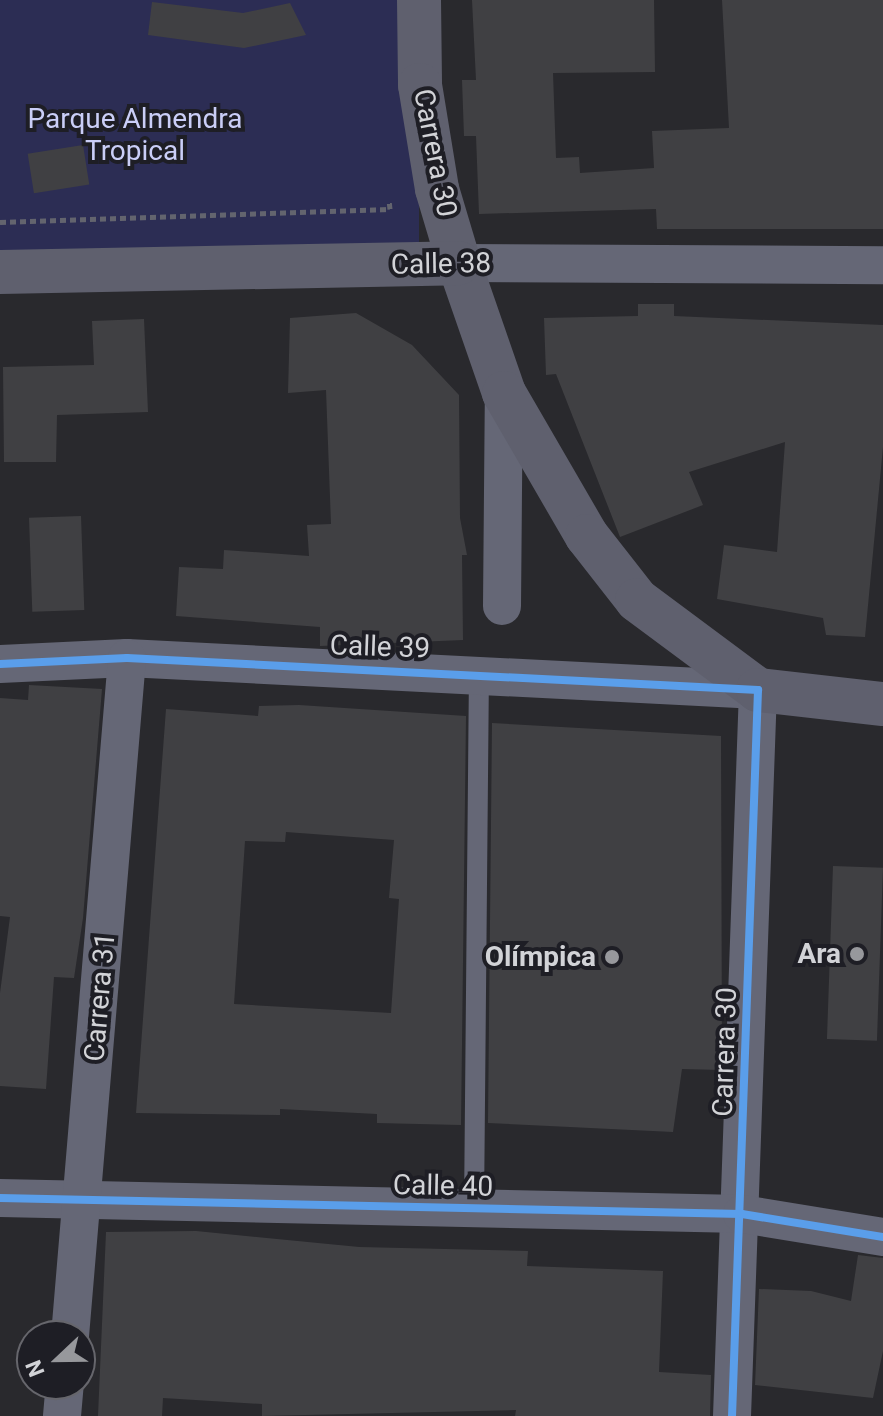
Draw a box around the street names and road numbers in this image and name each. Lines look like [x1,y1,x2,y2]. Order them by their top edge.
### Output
street label: Carrera 30 [406,86,464,220]
street label: Calle 38 [391,246,491,282]
street label: Calle 39 [329,628,431,666]
street label: Carrera 31 [78,931,122,1063]
street label: Carrera 30 [706,987,744,1117]
street label: Calle 40 [393,1168,493,1204]

